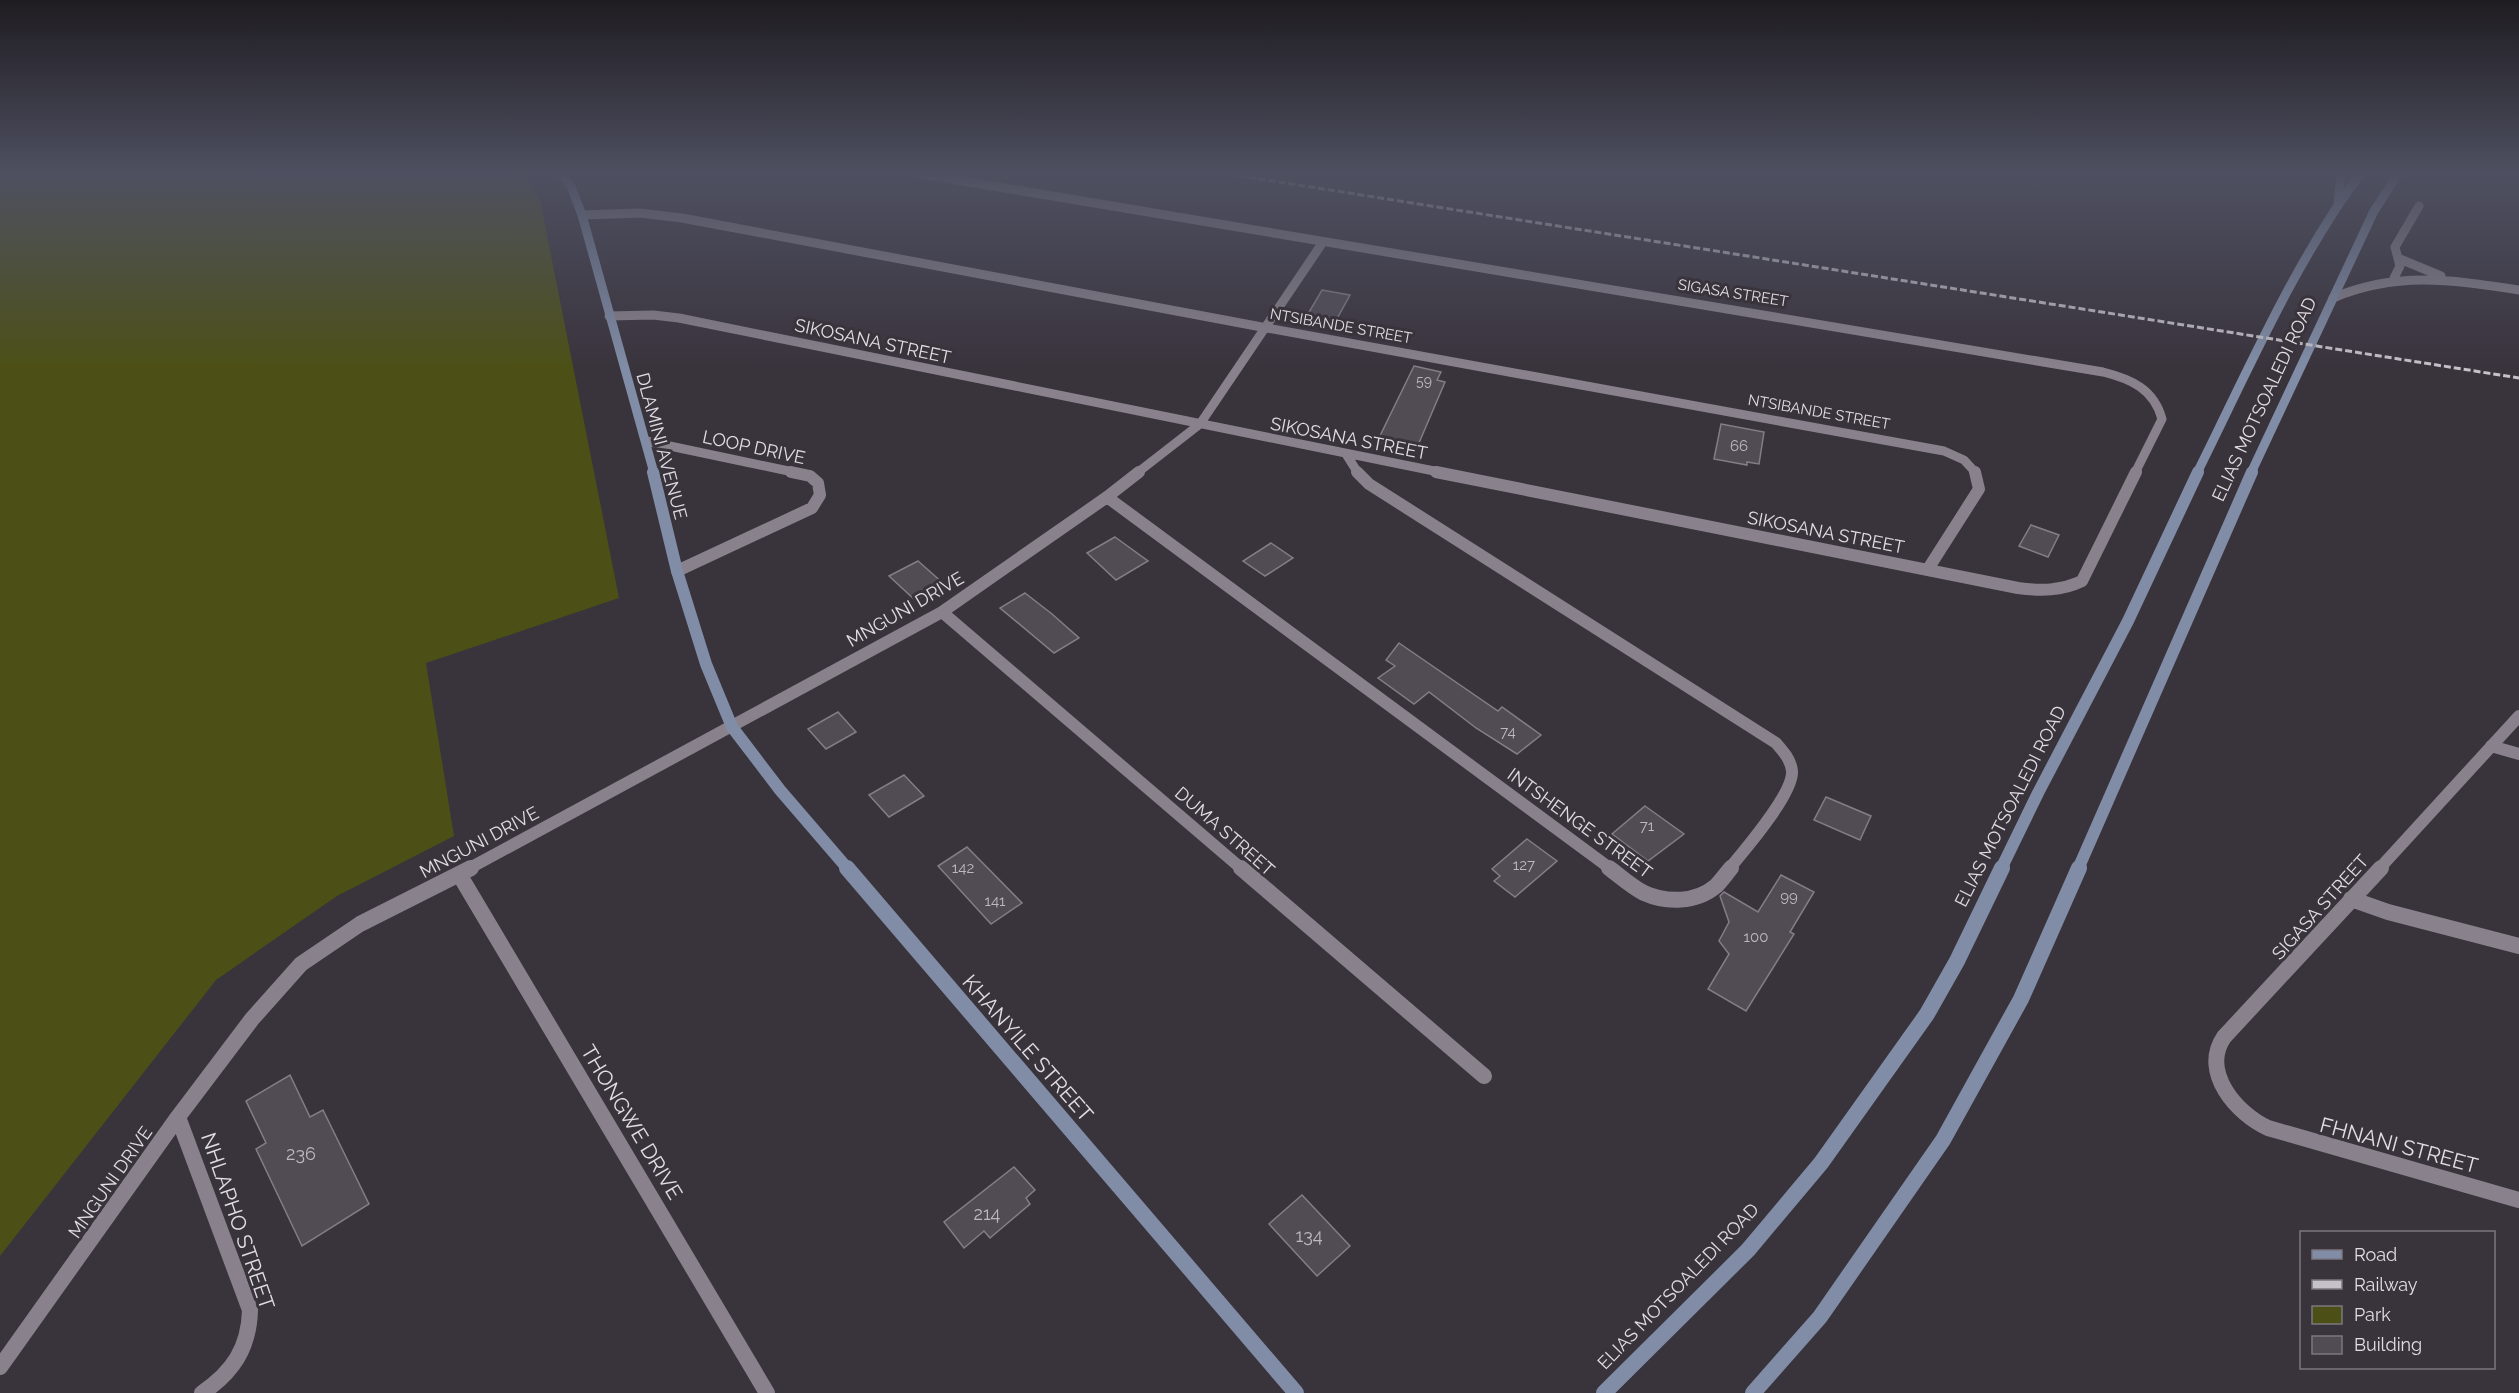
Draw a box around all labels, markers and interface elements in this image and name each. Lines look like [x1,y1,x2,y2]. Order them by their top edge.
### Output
street label: SIGASA STREET [1677,275,1789,311]
street label: ELIAS MOTSOALEDI ROAD [2207,294,2321,504]
street label: NTSIBANDE STREET [1268,305,1414,347]
street label: SIKOSANA STREET [793,314,953,368]
street label: DLAMINI AVENUE [632,370,692,522]
house number: 59 [1416,373,1432,389]
street label: NTSIBANDE STREET [1746,391,1892,433]
street label: SIKOSANA STREET [1269,412,1429,464]
street label: LOOP DRIVE [701,426,807,468]
house number: 66 [1730,437,1748,455]
street label: SIKOSANA STREET [1746,506,1906,558]
street label: MNGUNI DRIVE [843,567,967,651]
street label: ELIAS MOTSOALEDI ROAD [1950,702,2070,910]
house number: 74 [1500,723,1516,741]
street label: INTSHENGE STREET [1504,764,1656,882]
street label: DUMA STREET [1171,782,1279,880]
street label: MNGUNI DRIVE [416,802,542,882]
house number: 71 [1640,817,1655,835]
street label: SIGASA STREET [2267,850,2373,964]
house number: 127 [1513,856,1535,874]
house number: 142 [952,859,974,877]
house number: 99 [1780,888,1798,906]
house number: 141 [984,892,1006,910]
house number: 100 [1744,928,1768,946]
street label: KHANYILE STREET [957,969,1099,1127]
street label: THONGWE DRIVE [576,1040,688,1204]
street label: FHNANI STREET [2317,1112,2481,1178]
street label: MNGUNI DRIVE [64,1122,156,1242]
street label: NHLAPHO STREET [196,1129,280,1313]
house number: 236 [286,1143,316,1164]
street label: ELIAS MOTSOALEDI ROAD [1593,1199,1763,1373]
house number: 214 [974,1203,1001,1224]
house number: 134 [1295,1225,1323,1246]
legend [2300,1231,2495,1369]
text: Road [2354,1244,2397,1265]
text: Railway [2354,1274,2418,1295]
text: Park [2354,1304,2391,1325]
text: Building [2354,1334,2422,1355]

